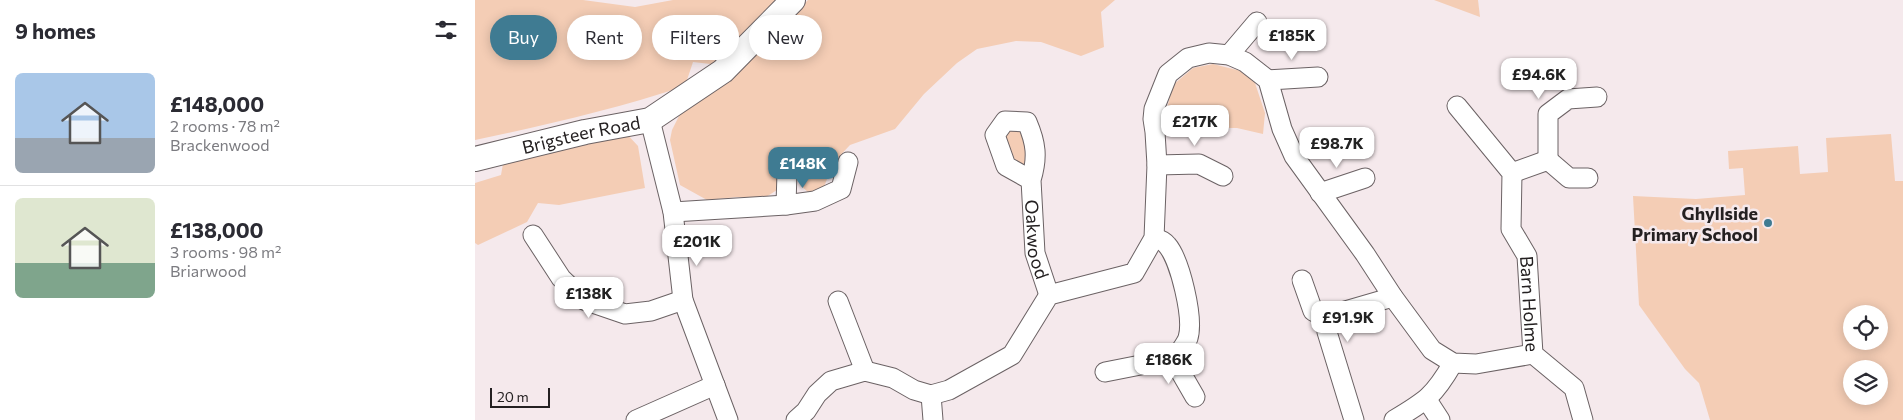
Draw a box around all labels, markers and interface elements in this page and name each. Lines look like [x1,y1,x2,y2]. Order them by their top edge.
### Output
chip: Buy [490,15,557,60]
chip: Rent [567,15,642,60]
chip: Filters [652,15,739,60]
chip: New [749,15,822,60]
icon: filters [432,16,460,44]
text: 9 homes [15,18,96,43]
pin: £185K [1257,18,1327,61]
text: £185K [1268,25,1316,44]
pin: £94.6K [1498,58,1580,100]
text: £94.6K [1512,64,1566,83]
text: £148,000 [170,91,264,116]
icon: home [55,93,115,153]
pin: £217K [1160,104,1230,147]
street label: Brigsteer Road [520,111,642,158]
text: £217K [1172,111,1218,130]
text: 2 rooms · 78 m² [170,116,280,135]
pin: £98.7K [1296,126,1378,169]
text: £98.7K [1310,133,1364,152]
text: Brackenwood [170,135,269,154]
pin: £148K [768,146,838,189]
text: £148K [779,153,827,172]
street label: Oakwood [1021,199,1054,282]
place label: Ghyllside Primary School [1632,202,1758,245]
text: £138,000 [170,217,264,242]
marker: Ghyllside Primary School [1762,217,1774,229]
icon: home [55,218,115,278]
pin: £201K [662,224,732,267]
text: £201K [673,231,721,250]
text: 3 rooms · 98 m² [170,242,281,261]
street label: Barn Holme [1516,255,1544,352]
text: Briarwood [170,261,246,280]
pin: £138K [554,276,624,319]
text: £138K [565,283,613,302]
pin: £91.9K [1307,300,1389,343]
map controls [1843,305,1888,405]
button: locate [1843,305,1888,350]
text: £91.9K [1322,307,1374,326]
pin: £186K [1134,342,1204,385]
text: £186K [1145,349,1193,368]
button: layers [1843,360,1888,405]
scale bar [490,385,550,408]
text: 20 m [497,388,529,405]

